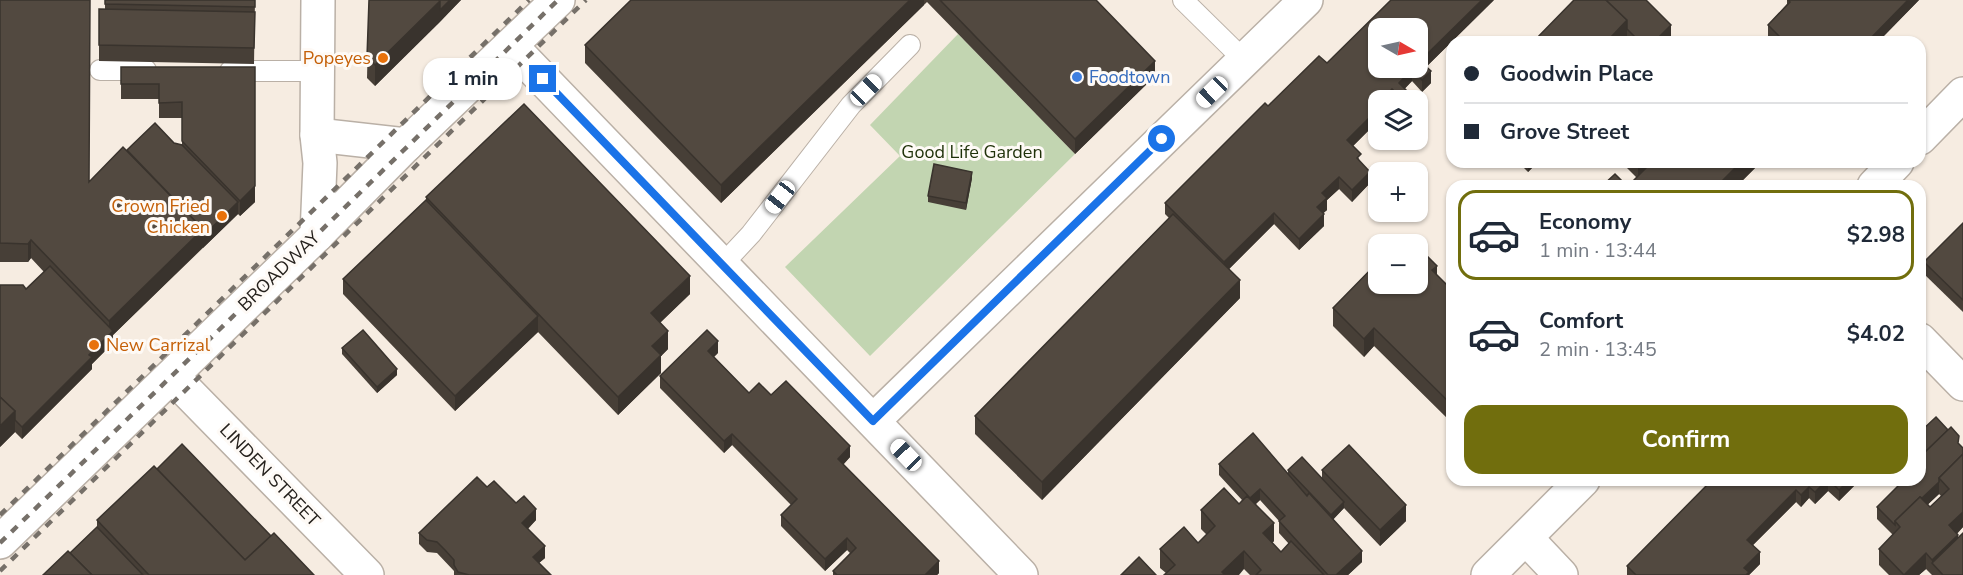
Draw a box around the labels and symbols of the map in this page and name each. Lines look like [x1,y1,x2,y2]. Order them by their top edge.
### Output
north arrow [1368,18,1428,78]
place label: Popeyes [303,46,371,70]
marker: Popeyes [376,51,390,65]
callout: 1 min [423,58,522,100]
route end [529,65,556,92]
place label: Foodtown [1089,65,1170,89]
marker: Foodtown [1070,70,1084,84]
car [847,71,885,109]
car [1193,73,1231,111]
route start [1148,125,1175,152]
park label: Good Life Garden [901,140,1043,164]
car [762,177,798,217]
place label: Crown Fried Chicken [111,194,210,239]
marker: Crown Fried Chicken [215,209,229,223]
street label: BROADWAY [233,226,325,316]
place label: New Carrizal [106,333,211,357]
marker: New Carrizal [87,338,101,352]
street label: LINDEN STREET [215,418,326,532]
car [887,436,925,474]

